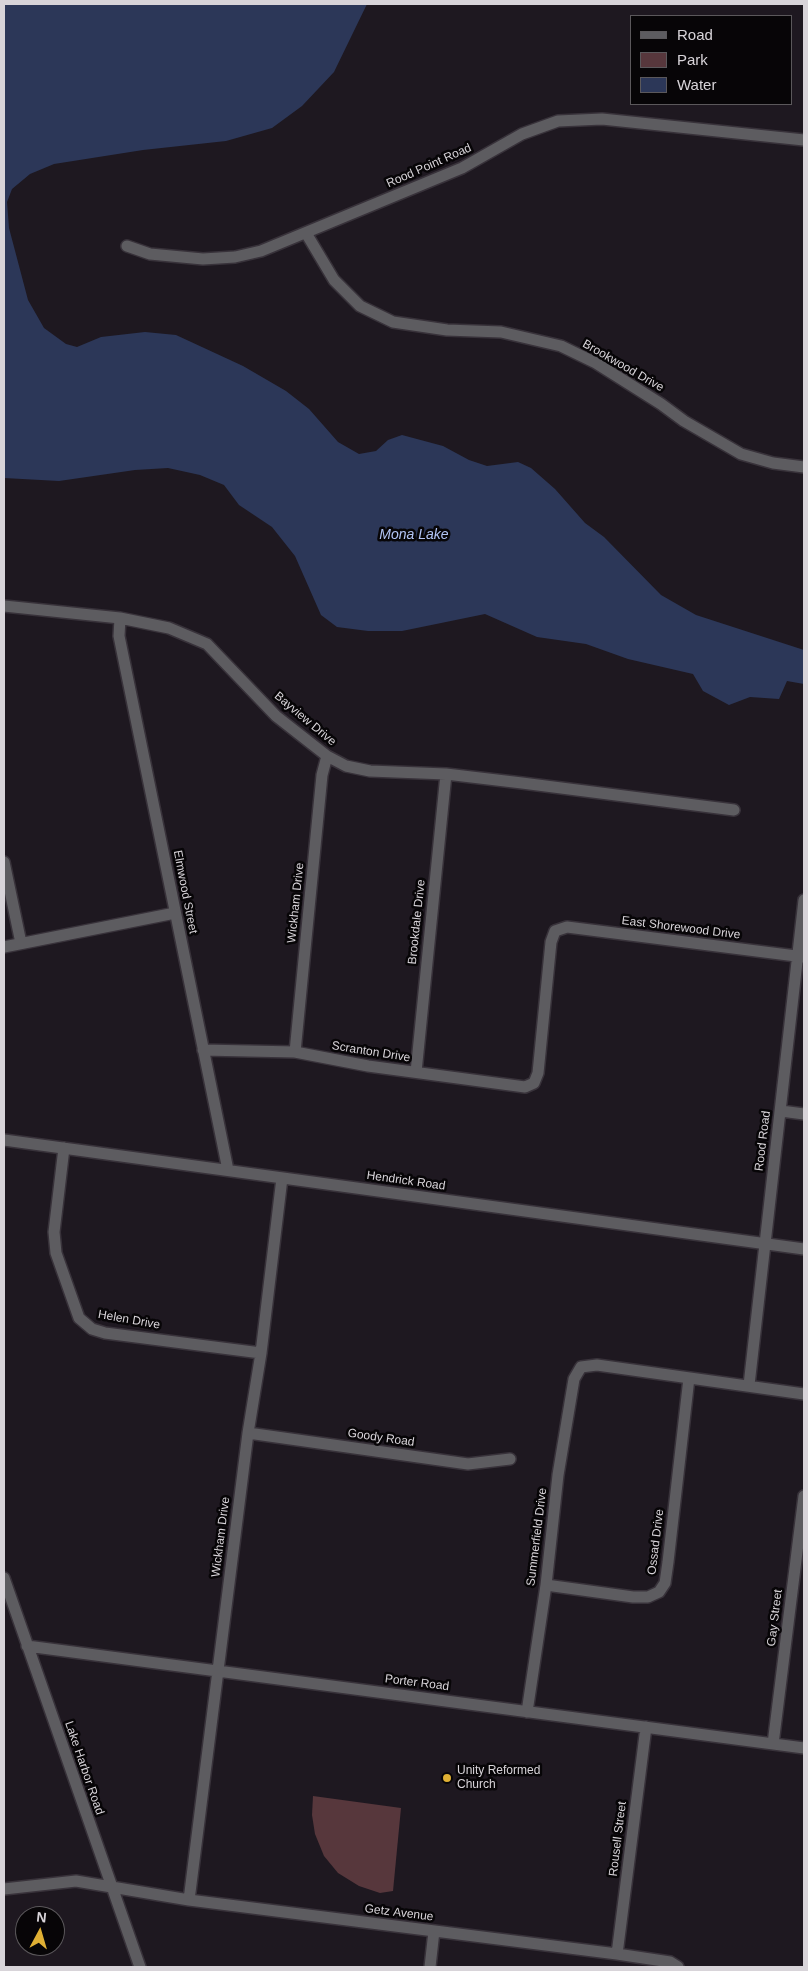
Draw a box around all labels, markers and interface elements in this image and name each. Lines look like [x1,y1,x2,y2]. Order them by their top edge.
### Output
legend [630,15,793,105]
text: Road [677,26,713,43]
text: Park [677,51,708,68]
text: Water [677,76,716,93]
street label: Rood Point Road [384,141,474,191]
street label: Brookwood Drive [580,337,666,395]
water label: Mona Lake [379,527,449,543]
street label: Bayview Drive [271,689,339,749]
street label: Elmwood Street [170,849,200,935]
street label: Wickham Drive [285,862,307,944]
street label: Brookdale Drive [405,879,429,965]
street label: East Shorewood Drive [621,914,741,942]
street label: Scranton Drive [331,1039,411,1065]
street label: Rood Road [752,1110,774,1172]
street label: Hendrick Road [366,1168,446,1194]
street label: Helen Drive [97,1307,161,1333]
street label: Goody Road [347,1426,415,1450]
street label: Summerfield Drive [524,1487,550,1587]
street label: Wickham Drive [209,1496,233,1578]
street label: Ossad Drive [645,1508,667,1576]
street label: Gay Street [764,1589,786,1647]
street label: Porter Road [384,1672,450,1694]
street label: Lake Harbor Road [61,1719,107,1817]
place label: Unity Reformed Church [457,1764,540,1792]
marker: Unity Reformed Church [441,1772,453,1784]
street label: Rousell Street [606,1801,630,1877]
street label: Getz Avenue [364,1902,434,1924]
north arrow [15,1906,65,1956]
text: N [36,1909,47,1926]

